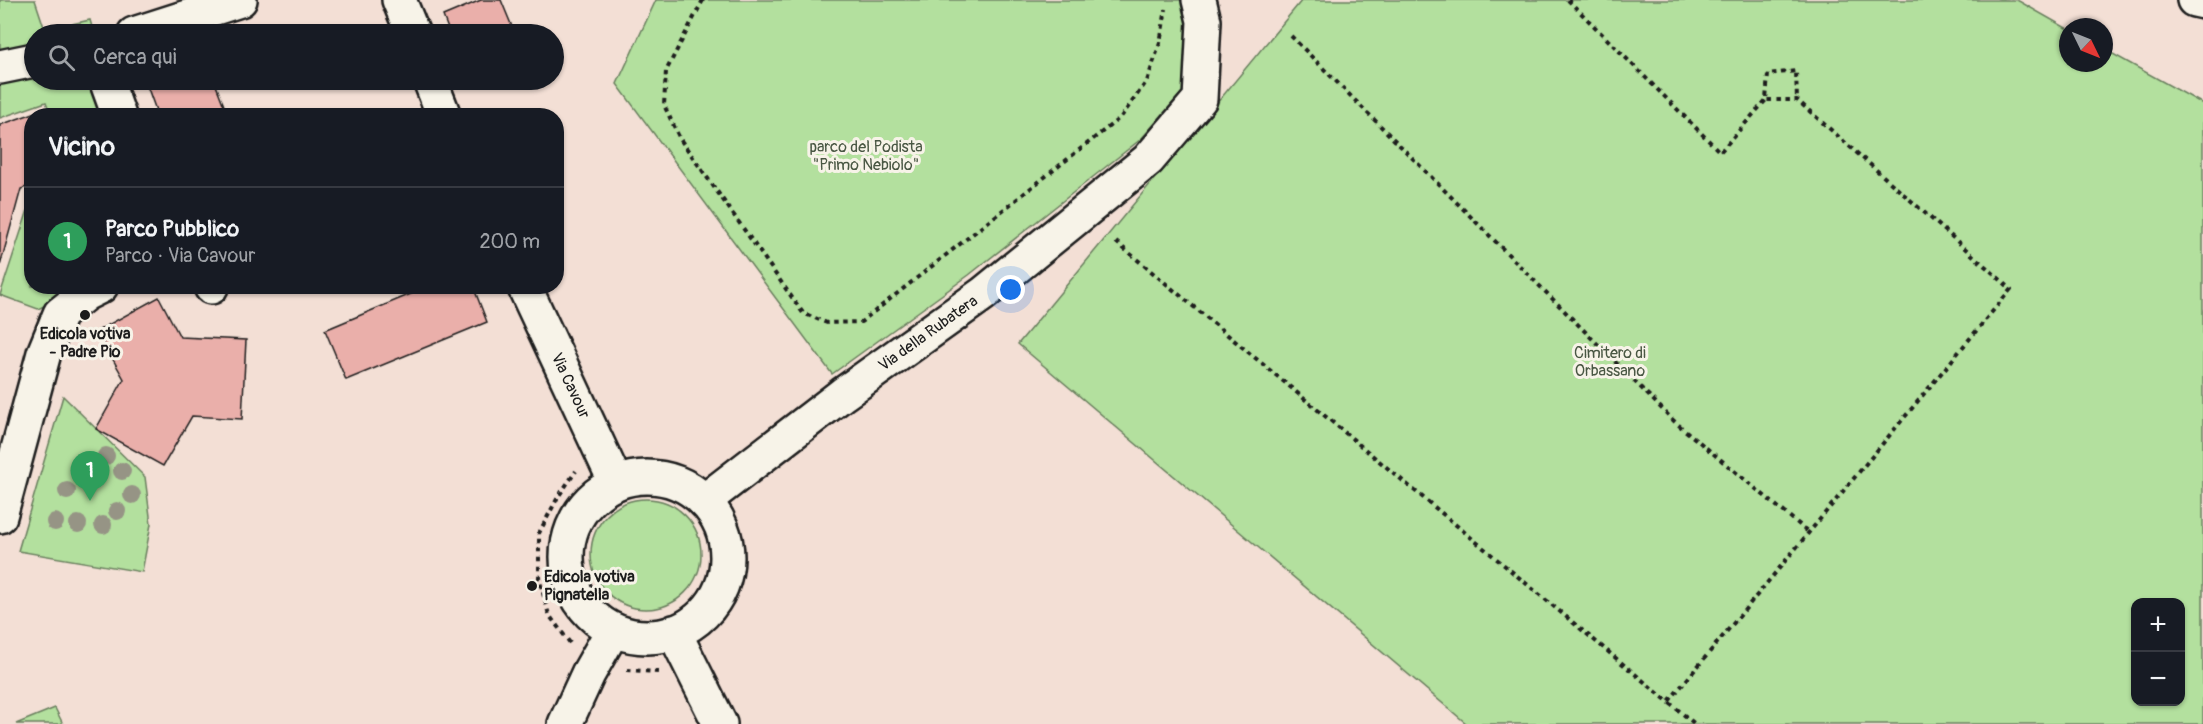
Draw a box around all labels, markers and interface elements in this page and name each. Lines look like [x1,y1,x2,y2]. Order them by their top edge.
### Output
north arrow [2059,18,2113,72]
search box [24,24,564,90]
icon: search [45,41,78,74]
text: Cerca qui [93,43,177,71]
text: Vicino [48,131,115,163]
park label: parco del Podista "Primo Nebiolo" [809,137,923,175]
text: Parco Pubblico [105,215,239,243]
text: 1 [64,229,71,254]
text: 200 m [479,229,540,254]
text: Parco · Via Cavour [105,243,255,268]
your location [996,275,1025,304]
street label: Via della Rubatera [874,291,982,376]
marker: Edicola votiva - Padre Pio [78,308,92,322]
place label: Edicola votiva - Padre Pio [40,324,131,362]
park label: Cimitero di Orbassano [1574,343,1646,381]
street label: Via Cavour [547,350,595,422]
pin: 1 [70,452,110,501]
place label: Edicola votiva Pignatella [544,567,635,605]
marker: Edicola votiva Pignatella [525,579,539,593]
map controls [2131,598,2185,706]
button: + [2131,598,2185,652]
button: − [2131,652,2185,706]

